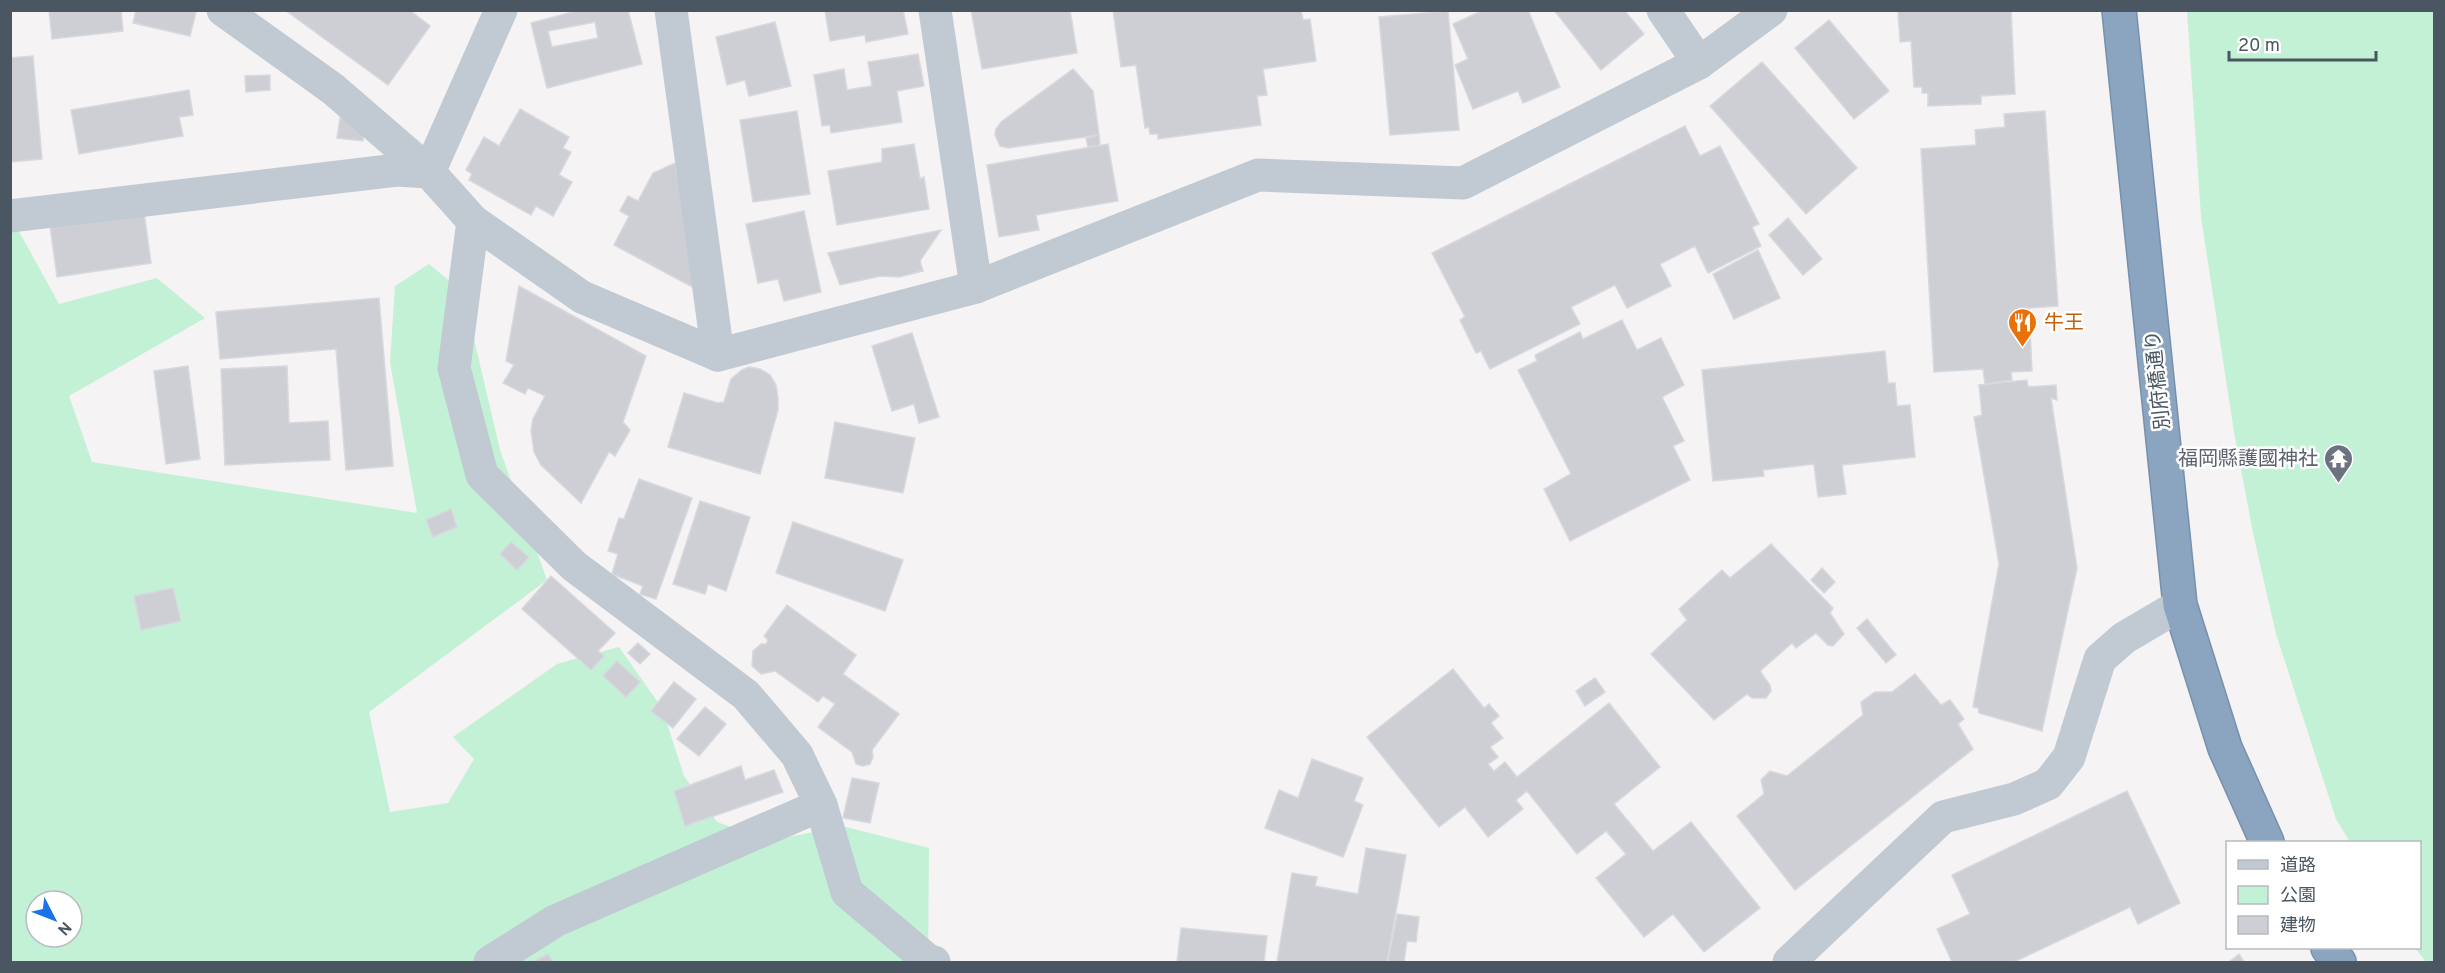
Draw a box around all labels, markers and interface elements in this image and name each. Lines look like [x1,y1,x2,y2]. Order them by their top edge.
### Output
scale bar [2229,24,2376,62]
text: 20 m [2238,35,2280,58]
restaurant icon: 牛王 [2007,306,2039,348]
place label: 牛王 [2044,311,2084,337]
street label: 別府橋通り [2141,329,2177,431]
temple icon: 福岡縣護國神社 [2323,442,2355,484]
place label: 福岡縣護國神社 [2178,447,2318,473]
legend [2226,841,2421,949]
text: 道路 [2280,855,2316,878]
text: 公園 [2280,885,2316,908]
north arrow [24,889,84,949]
text: 建物 [2280,915,2316,938]
text: N [52,917,75,939]

